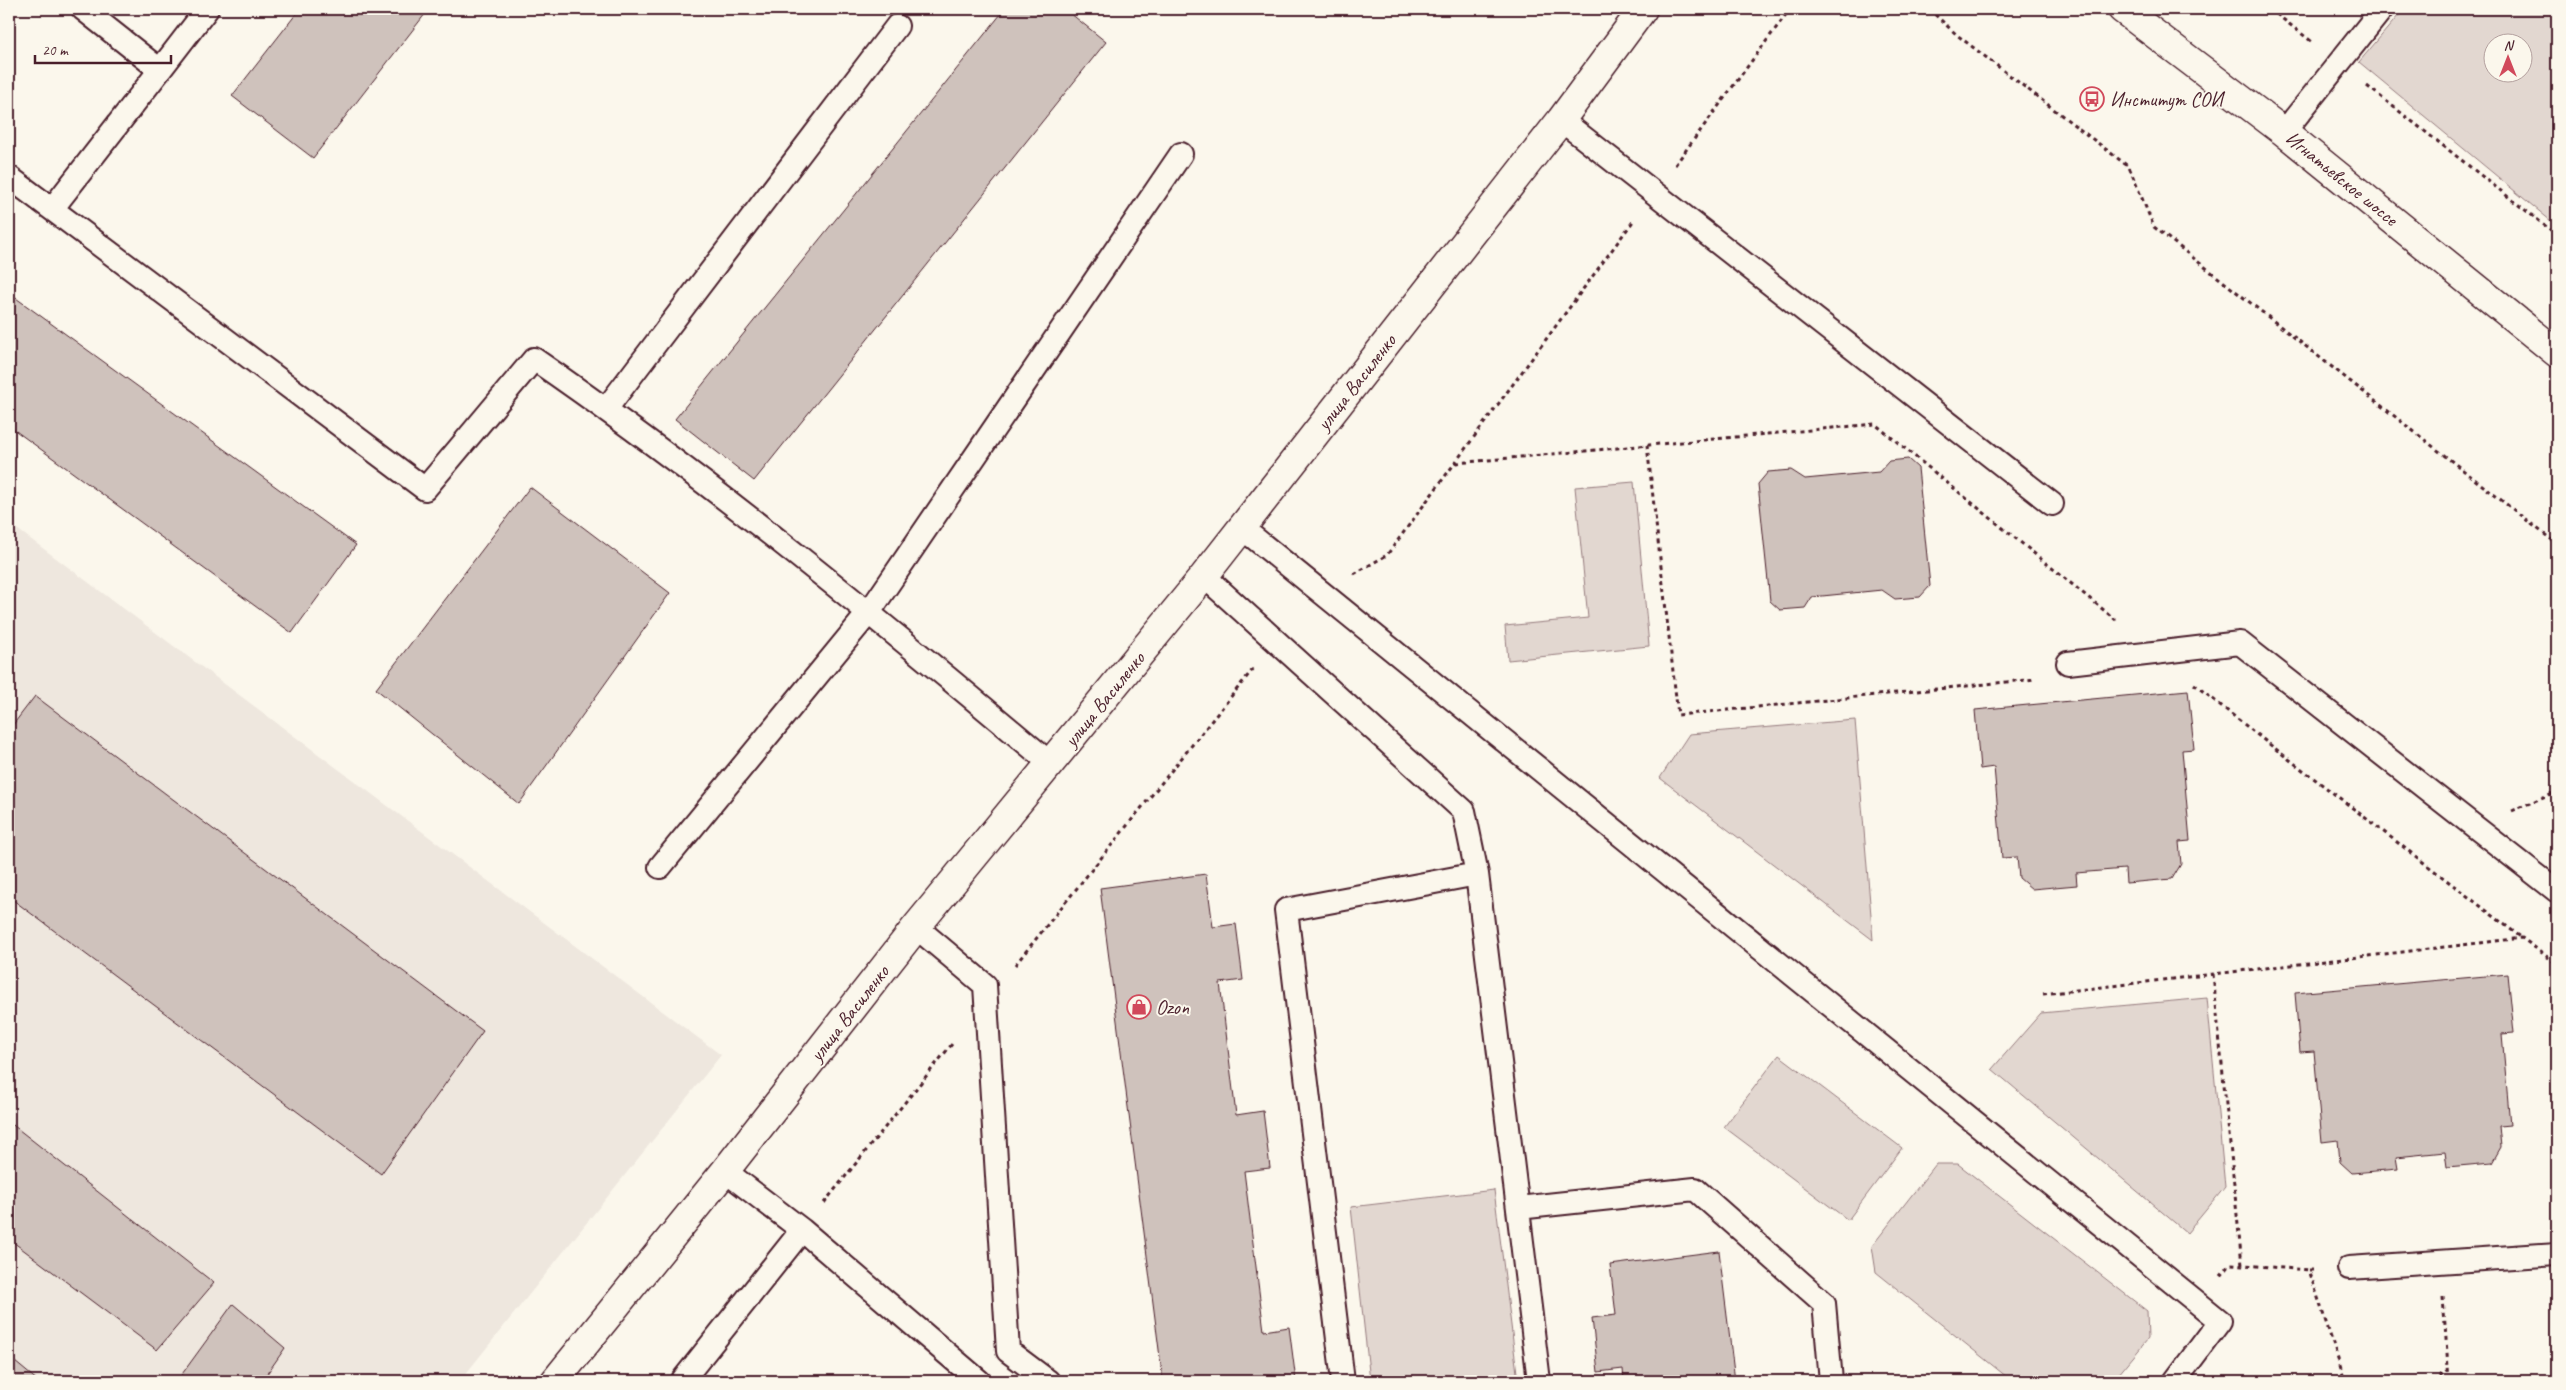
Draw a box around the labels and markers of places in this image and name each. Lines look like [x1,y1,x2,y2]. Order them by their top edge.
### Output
bus stop icon: Институт СОИ [2079,86,2105,112]
place label: Институт СОИ [2110,87,2226,112]
shop icon: Ozon [1126,994,1152,1020]
place label: Ozon [1156,995,1190,1020]

